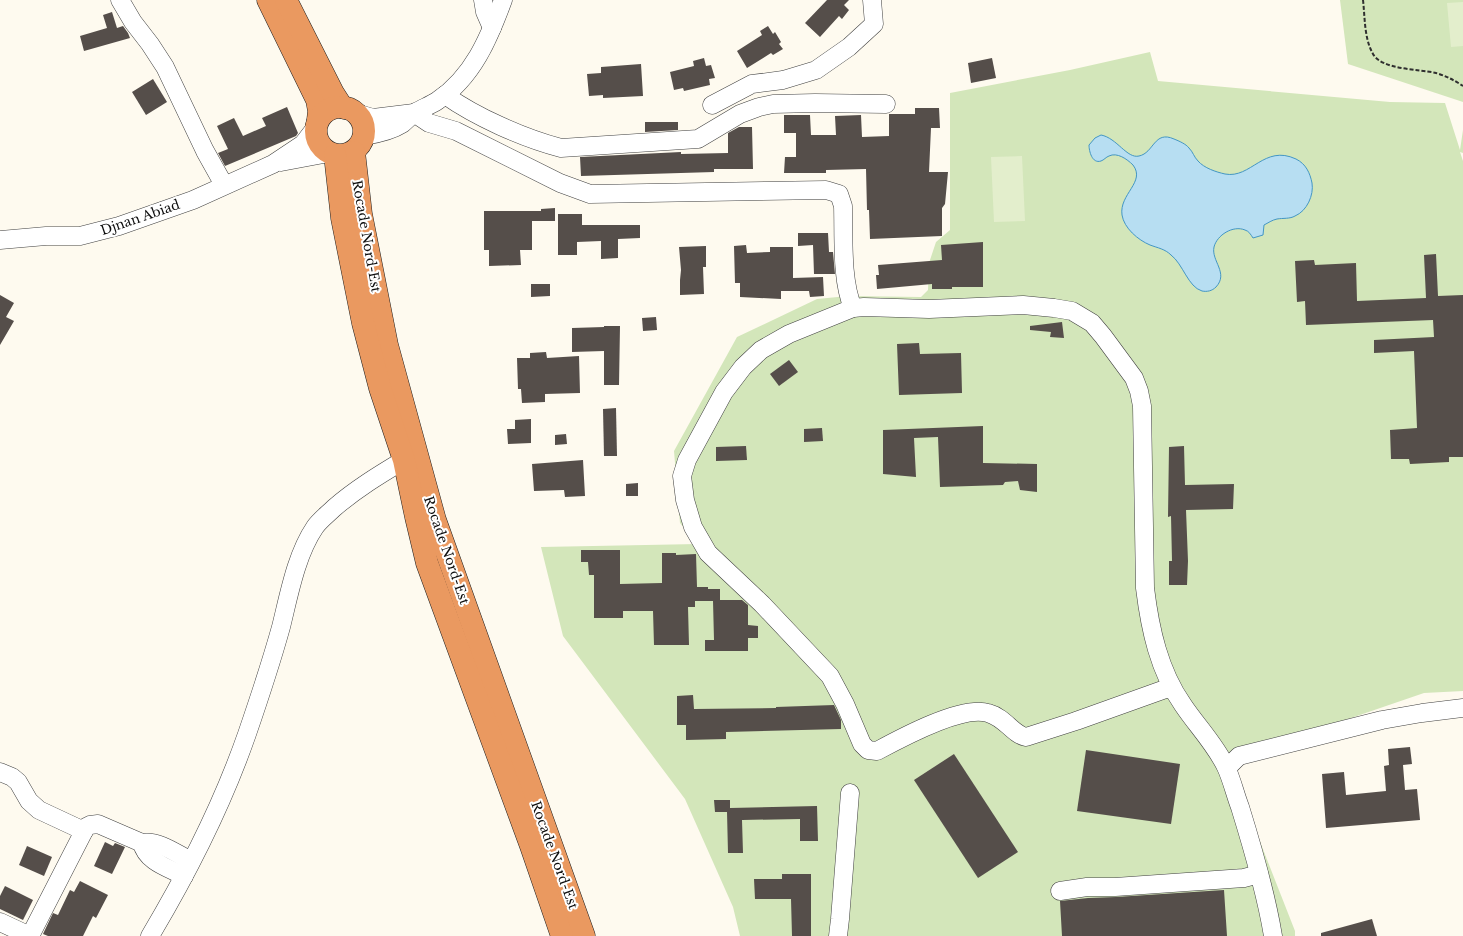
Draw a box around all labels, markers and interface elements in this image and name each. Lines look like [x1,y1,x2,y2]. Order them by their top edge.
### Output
street label: Rocade Nord-Est [348,179,385,294]
street label: Djnan Abiad [98,196,182,239]
street label: Rocade Nord-Est [420,494,473,607]
street label: Rocade Nord-Est [527,799,582,912]

